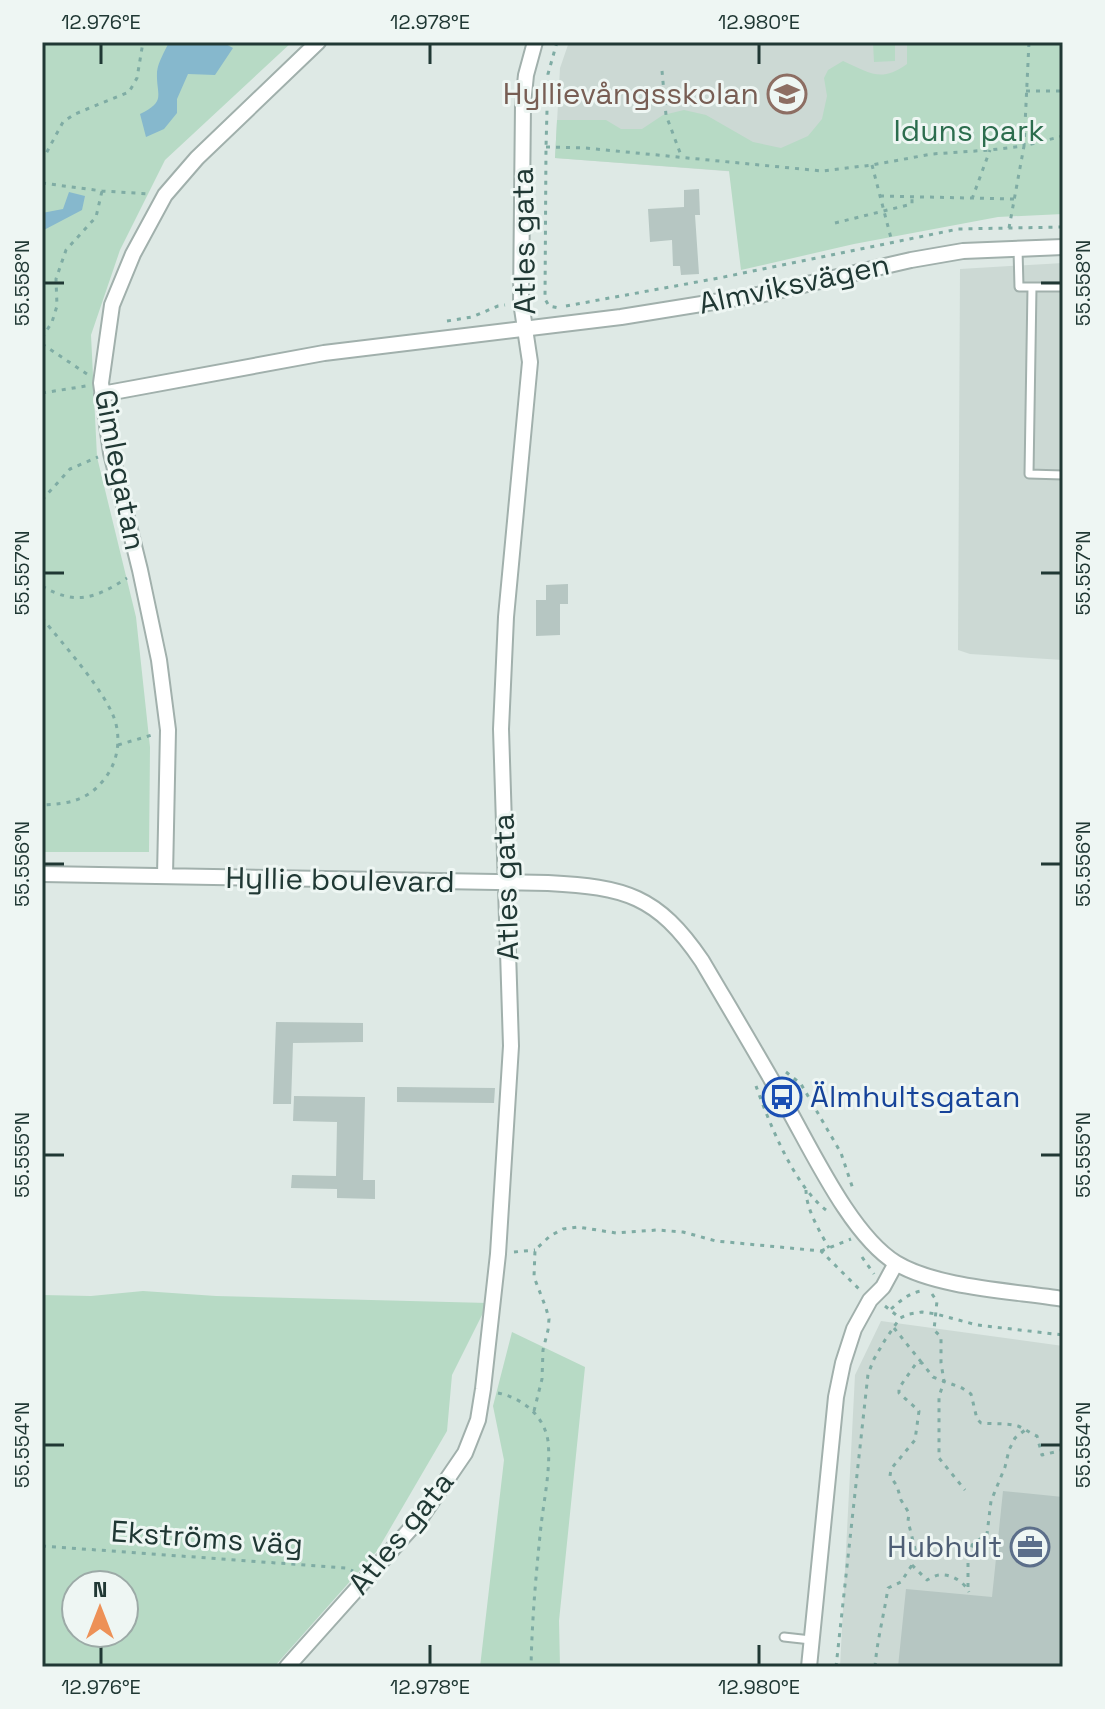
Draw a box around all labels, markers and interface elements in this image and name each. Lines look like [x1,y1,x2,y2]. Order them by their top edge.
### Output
text: 12.976°E [61,9,141,35]
text: 12.978°E [390,9,470,35]
text: 12.980°E [718,9,800,35]
school or university icon: Hyllievångsskolan [766,73,808,115]
place label: Hyllievångsskolan [503,74,759,113]
park label: Iduns park [894,111,1044,150]
street label: Atles gata [503,167,544,315]
text: 55.558°N [9,240,35,326]
text: 55.558°N [1070,240,1096,326]
street label: Almviksvägen [695,244,893,323]
street label: Gimlegatan [86,386,155,554]
text: 55.557°N [9,531,35,615]
text: 55.557°N [1070,531,1096,615]
street label: Atles gata [483,813,528,961]
text: 55.556°N [9,821,35,907]
text: 55.556°N [1070,821,1096,907]
street label: Hyllie boulevard [225,858,455,901]
bus stop icon: Älmhultsgatan [761,1076,803,1118]
place label: Älmhultsgatan [810,1077,1020,1116]
text: 55.555°N [9,1112,35,1198]
text: 55.555°N [1070,1112,1096,1198]
text: 55.554°N [9,1402,35,1488]
text: 55.554°N [1070,1402,1096,1488]
street label: Atles gata [339,1463,462,1602]
street label: Ekströms väg [110,1511,304,1564]
office icon: Hubhult [1009,1526,1051,1568]
place label: Hubhult [887,1527,1002,1566]
north arrow [60,1569,140,1649]
text: N [93,1575,107,1603]
text: 12.976°E [61,1674,141,1700]
text: 12.978°E [390,1674,470,1700]
text: 12.980°E [718,1674,800,1700]

